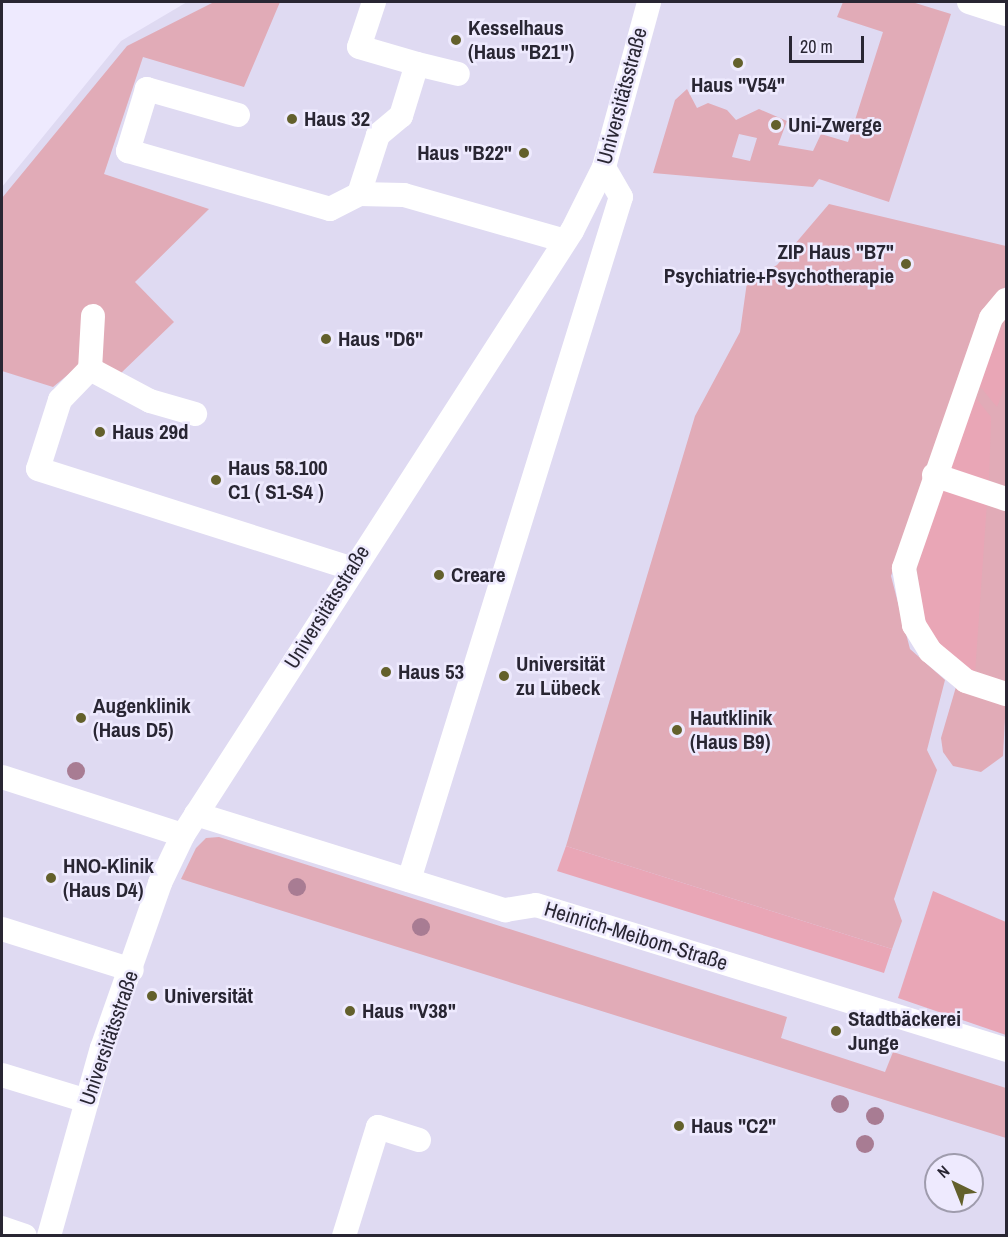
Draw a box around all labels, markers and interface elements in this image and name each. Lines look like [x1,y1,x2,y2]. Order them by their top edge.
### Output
place label: Kesselhaus (Haus "B21") [468,15,574,65]
scale bar [792,24,867,62]
street label: Universitätsstraße [592,25,652,167]
marker: Kesselhaus (Haus "B21") [449,33,463,47]
text: 20 m [800,34,833,59]
marker: Haus "V54" [731,56,745,70]
place label: Haus "V54" [691,72,785,98]
place label: Haus 32 [304,106,370,132]
marker: Haus 32 [285,112,299,126]
place label: Uni-Zwerge [788,112,882,138]
marker: Uni-Zwerge [769,118,783,132]
place label: Haus "B22" [417,140,512,166]
marker: Haus "B22" [517,146,531,160]
place label: ZIP Haus "B7" Psychiatrie+Psychotherapie [664,239,894,289]
marker: ZIP Haus "B7" Psychiatrie+Psychotherapie [899,257,913,271]
place label: Haus "D6" [338,326,423,352]
marker: Haus "D6" [319,332,333,346]
place label: Haus 29d [112,419,189,445]
marker: Haus 29d [93,425,107,439]
place label: Haus 58.100 C1 ( S1-S4 ) [228,455,328,505]
marker: Haus 58.100 C1 ( S1-S4 ) [209,473,223,487]
street label: Universitätsstraße [279,541,375,673]
place label: Creare [451,562,506,588]
marker: Creare [432,568,446,582]
place label: Universität zu Lübeck [516,651,605,701]
place label: Haus 53 [398,659,464,685]
marker: Haus 53 [379,665,393,679]
marker: Universität zu Lübeck [497,669,511,683]
place label: Augenklinik (Haus D5) [93,693,191,743]
place label: Hautklinik (Haus B9) [690,705,772,755]
marker: Augenklinik (Haus D5) [74,711,88,725]
marker: Hautklinik (Haus B9) [668,721,686,739]
place label: HNO-Klinik (Haus D4) [63,853,154,903]
marker: HNO-Klinik (Haus D4) [44,871,58,885]
street label: Heinrich-Meibom-Straße [541,896,731,976]
street label: Universitätsstraße [74,967,144,1109]
place label: Universität [164,983,253,1009]
marker: Universität [145,989,159,1003]
place label: Haus "V38" [362,998,456,1024]
marker: Haus "V38" [343,1004,357,1018]
place label: Stadtbäckerei Junge [848,1006,961,1056]
marker: Stadtbäckerei Junge [829,1024,843,1038]
place label: Haus "C2" [691,1113,776,1139]
marker: Haus "C2" [672,1119,686,1133]
north arrow [924,1153,984,1213]
text: N [932,1160,954,1183]

